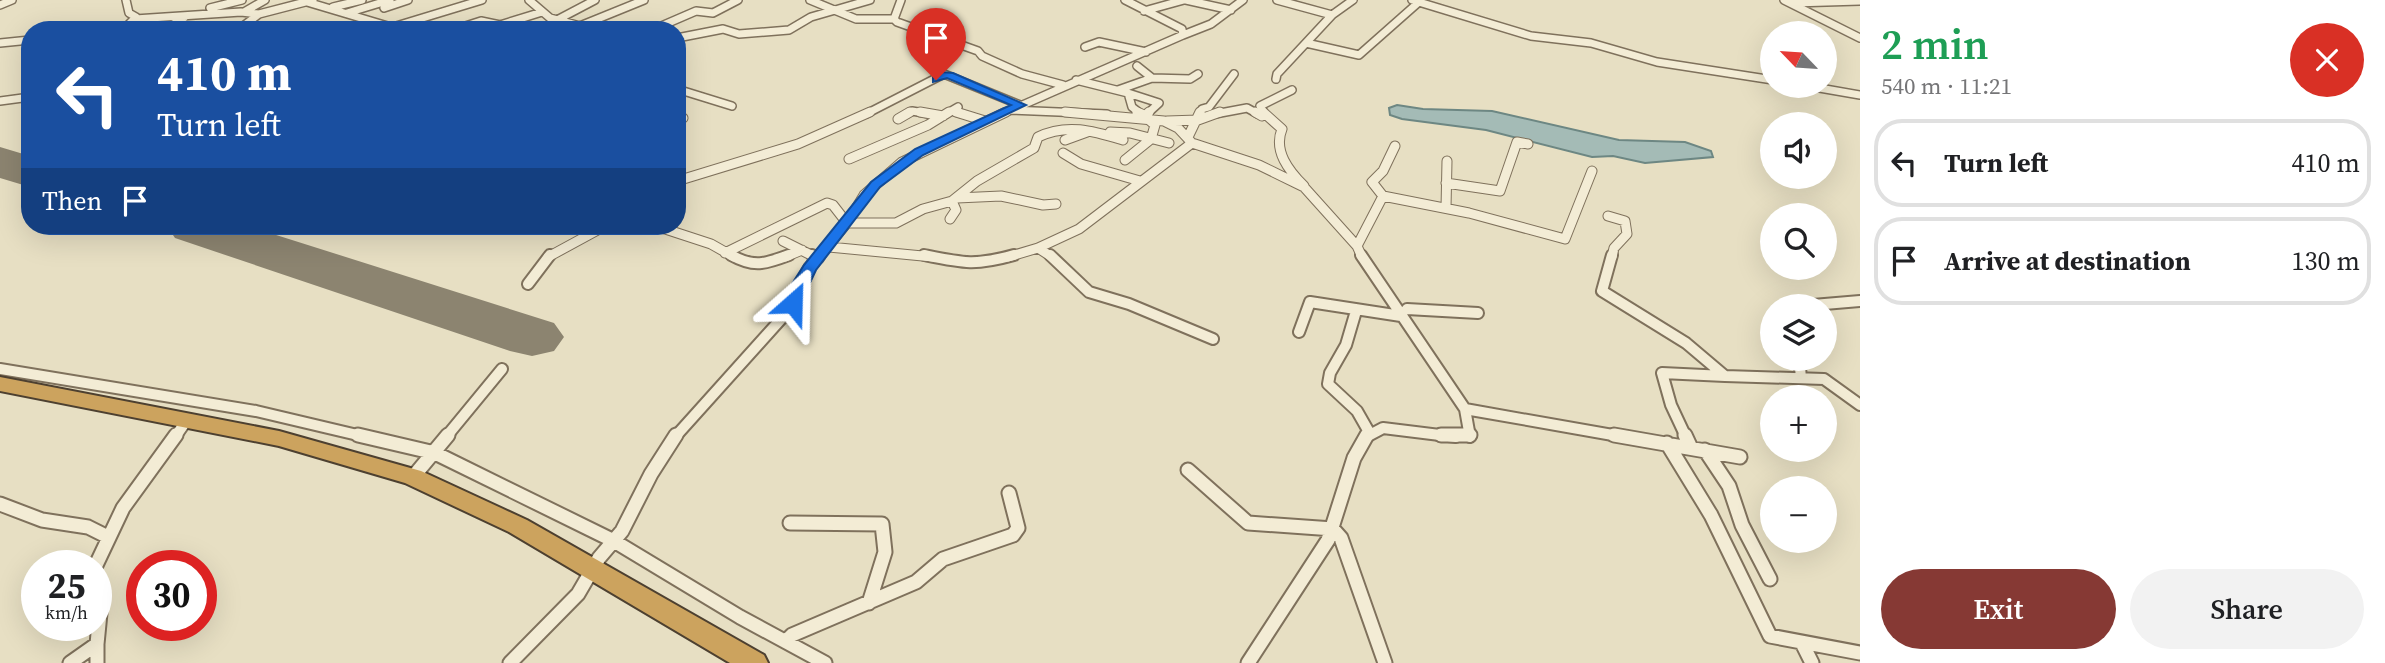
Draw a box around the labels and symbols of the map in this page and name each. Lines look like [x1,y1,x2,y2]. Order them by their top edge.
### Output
pin [906,8,966,80]
north arrow [1760,21,1838,98]
position arrow [756,266,830,340]
speed limit sign: 30 [126,550,217,641]

